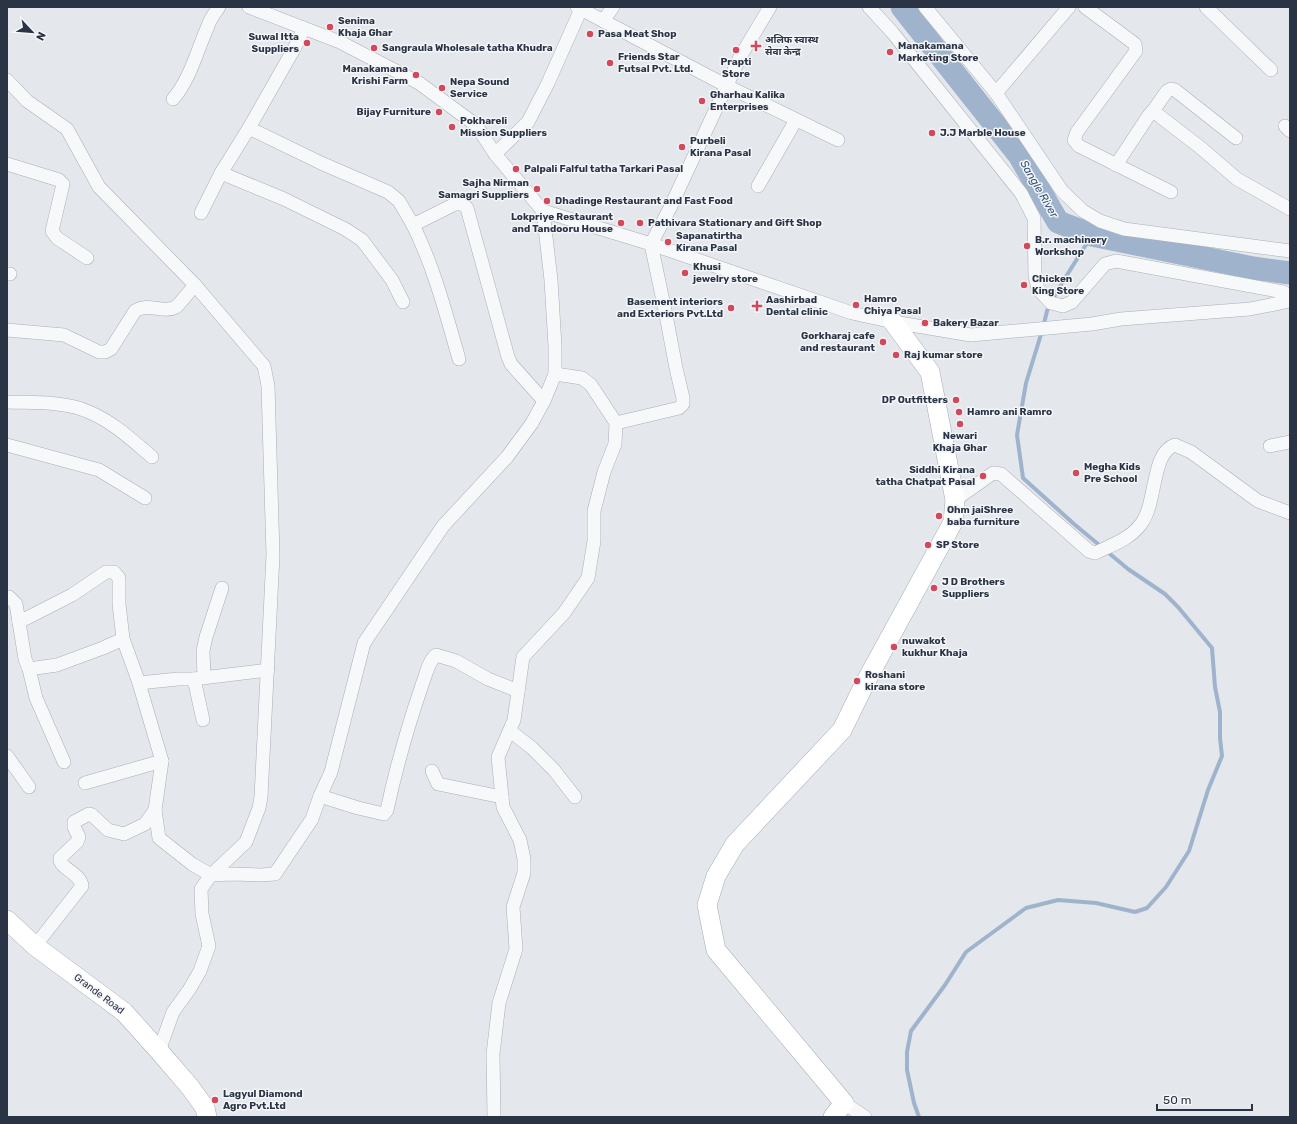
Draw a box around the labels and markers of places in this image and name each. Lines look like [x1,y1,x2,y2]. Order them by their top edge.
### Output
place label: Senima Khaja Ghar [338,15,393,39]
marker: Senima Khaja Ghar [325,22,335,32]
place label: Pasa Meat Shop [598,28,677,40]
marker: Pasa Meat Shop [585,29,595,39]
place label: Suwal Itta Suppliers [248,31,299,55]
place label: अलिफ स्वास्थ सेवा केन्द्र [765,34,819,58]
marker: Suwal Itta Suppliers [302,38,312,48]
marker: अलिफ स्वास्थ सेवा केन्द्र [750,40,762,52]
place label: Manakamana Marketing Store [898,40,979,64]
place label: Sangraula Wholesale tatha Khudra [382,42,553,54]
marker: Sangraula Wholesale tatha Khudra [369,43,379,53]
marker: Prapti Store [731,45,741,55]
marker: Manakamana Marketing Store [885,47,895,57]
place label: Friends Star Futsal Pvt. Ltd. [618,51,693,75]
place label: Prapti Store [721,56,752,80]
marker: Friends Star Futsal Pvt. Ltd. [605,58,615,68]
place label: Manakamana Krishi Farm [342,63,408,87]
marker: Manakamana Krishi Farm [411,70,421,80]
place label: Nepa Sound Service [450,76,509,100]
marker: Nepa Sound Service [437,83,447,93]
place label: Gharhau Kalika Enterprises [710,89,785,113]
marker: Gharhau Kalika Enterprises [697,96,707,106]
place label: Bijay Furniture [357,106,431,118]
marker: Bijay Furniture [434,107,444,117]
place label: Pokhareli Mission Suppliers [460,115,548,139]
marker: Pokhareli Mission Suppliers [447,122,457,132]
place label: J.J Marble House [940,127,1026,139]
marker: J.J Marble House [927,128,937,138]
place label: Purbeli Kirana Pasal [690,135,751,159]
marker: Purbeli Kirana Pasal [677,142,687,152]
place label: Palpali Falful tatha Tarkari Pasal [524,163,683,175]
marker: Palpali Falful tatha Tarkari Pasal [511,164,521,174]
place label: Sajha Nirman Samagri Suppliers [438,177,529,201]
marker: Sajha Nirman Samagri Suppliers [532,184,542,194]
place label: Dhadinge Restaurant and Fast Food [555,195,733,207]
marker: Dhadinge Restaurant and Fast Food [542,196,552,206]
place label: Lokpriye Restaurant and Tandooru House [511,211,613,235]
place label: Pathivara Stationary and Gift Shop [648,217,822,229]
marker: Lokpriye Restaurant and Tandooru House [616,218,626,228]
marker: Pathivara Stationary and Gift Shop [635,218,645,228]
place label: Sapanatirtha Kirana Pasal [676,230,742,254]
place label: B.r. machinery Workshop [1035,234,1107,258]
marker: Sapanatirtha Kirana Pasal [663,237,673,247]
marker: B.r. machinery Workshop [1022,241,1032,251]
place label: Khusi jewelry store [692,261,758,285]
marker: Khusi jewelry store [680,268,690,278]
place label: Chicken King Store [1032,273,1084,297]
marker: Chicken King Store [1019,280,1029,290]
place label: Hamro Chiya Pasal [864,293,921,317]
place label: Aashirbad Dental clinic [766,294,828,318]
place label: Basement interiors and Exteriors Pvt.Ltd [617,296,723,320]
marker: Aashirbad Dental clinic [751,300,763,312]
marker: Hamro Chiya Pasal [851,300,861,310]
marker: Basement interiors and Exteriors Pvt.Ltd [726,303,736,313]
place label: Bakery Bazar [933,317,999,329]
marker: Bakery Bazar [920,318,930,328]
place label: Gorkharaj cafe and restaurant [800,330,875,354]
marker: Gorkharaj cafe and restaurant [878,337,888,347]
place label: Raj kumar store [904,349,983,361]
marker: Raj kumar store [891,350,901,360]
place label: DP Outfitters [882,394,948,406]
marker: DP Outfitters [951,395,961,405]
place label: Hamro ani Ramro [967,406,1052,418]
marker: Hamro ani Ramro [954,407,964,417]
marker: Newari Khaja Ghar [955,419,965,429]
place label: Newari Khaja Ghar [933,430,988,454]
place label: Megha Kids Pre School [1084,461,1141,485]
place label: Siddhi Kirana tatha Chatpat Pasal [875,464,975,488]
marker: Megha Kids Pre School [1071,468,1081,478]
marker: Siddhi Kirana tatha Chatpat Pasal [978,471,988,481]
place label: Ohm jaiShree baba furniture [947,504,1020,528]
marker: Ohm jaiShree baba furniture [934,511,944,521]
place label: SP Store [936,539,979,551]
marker: SP Store [923,540,933,550]
place label: J D Brothers Suppliers [942,576,1005,600]
marker: J D Brothers Suppliers [929,583,939,593]
place label: nuwakot kukhur Khaja [902,635,968,659]
marker: nuwakot kukhur Khaja [889,642,899,652]
place label: Roshani kirana store [865,669,925,693]
marker: Roshani kirana store [852,676,862,686]
place label: Lagyul Diamond Agro Pvt.Ltd [223,1088,303,1112]
marker: Lagyul Diamond Agro Pvt.Ltd [210,1095,220,1105]

